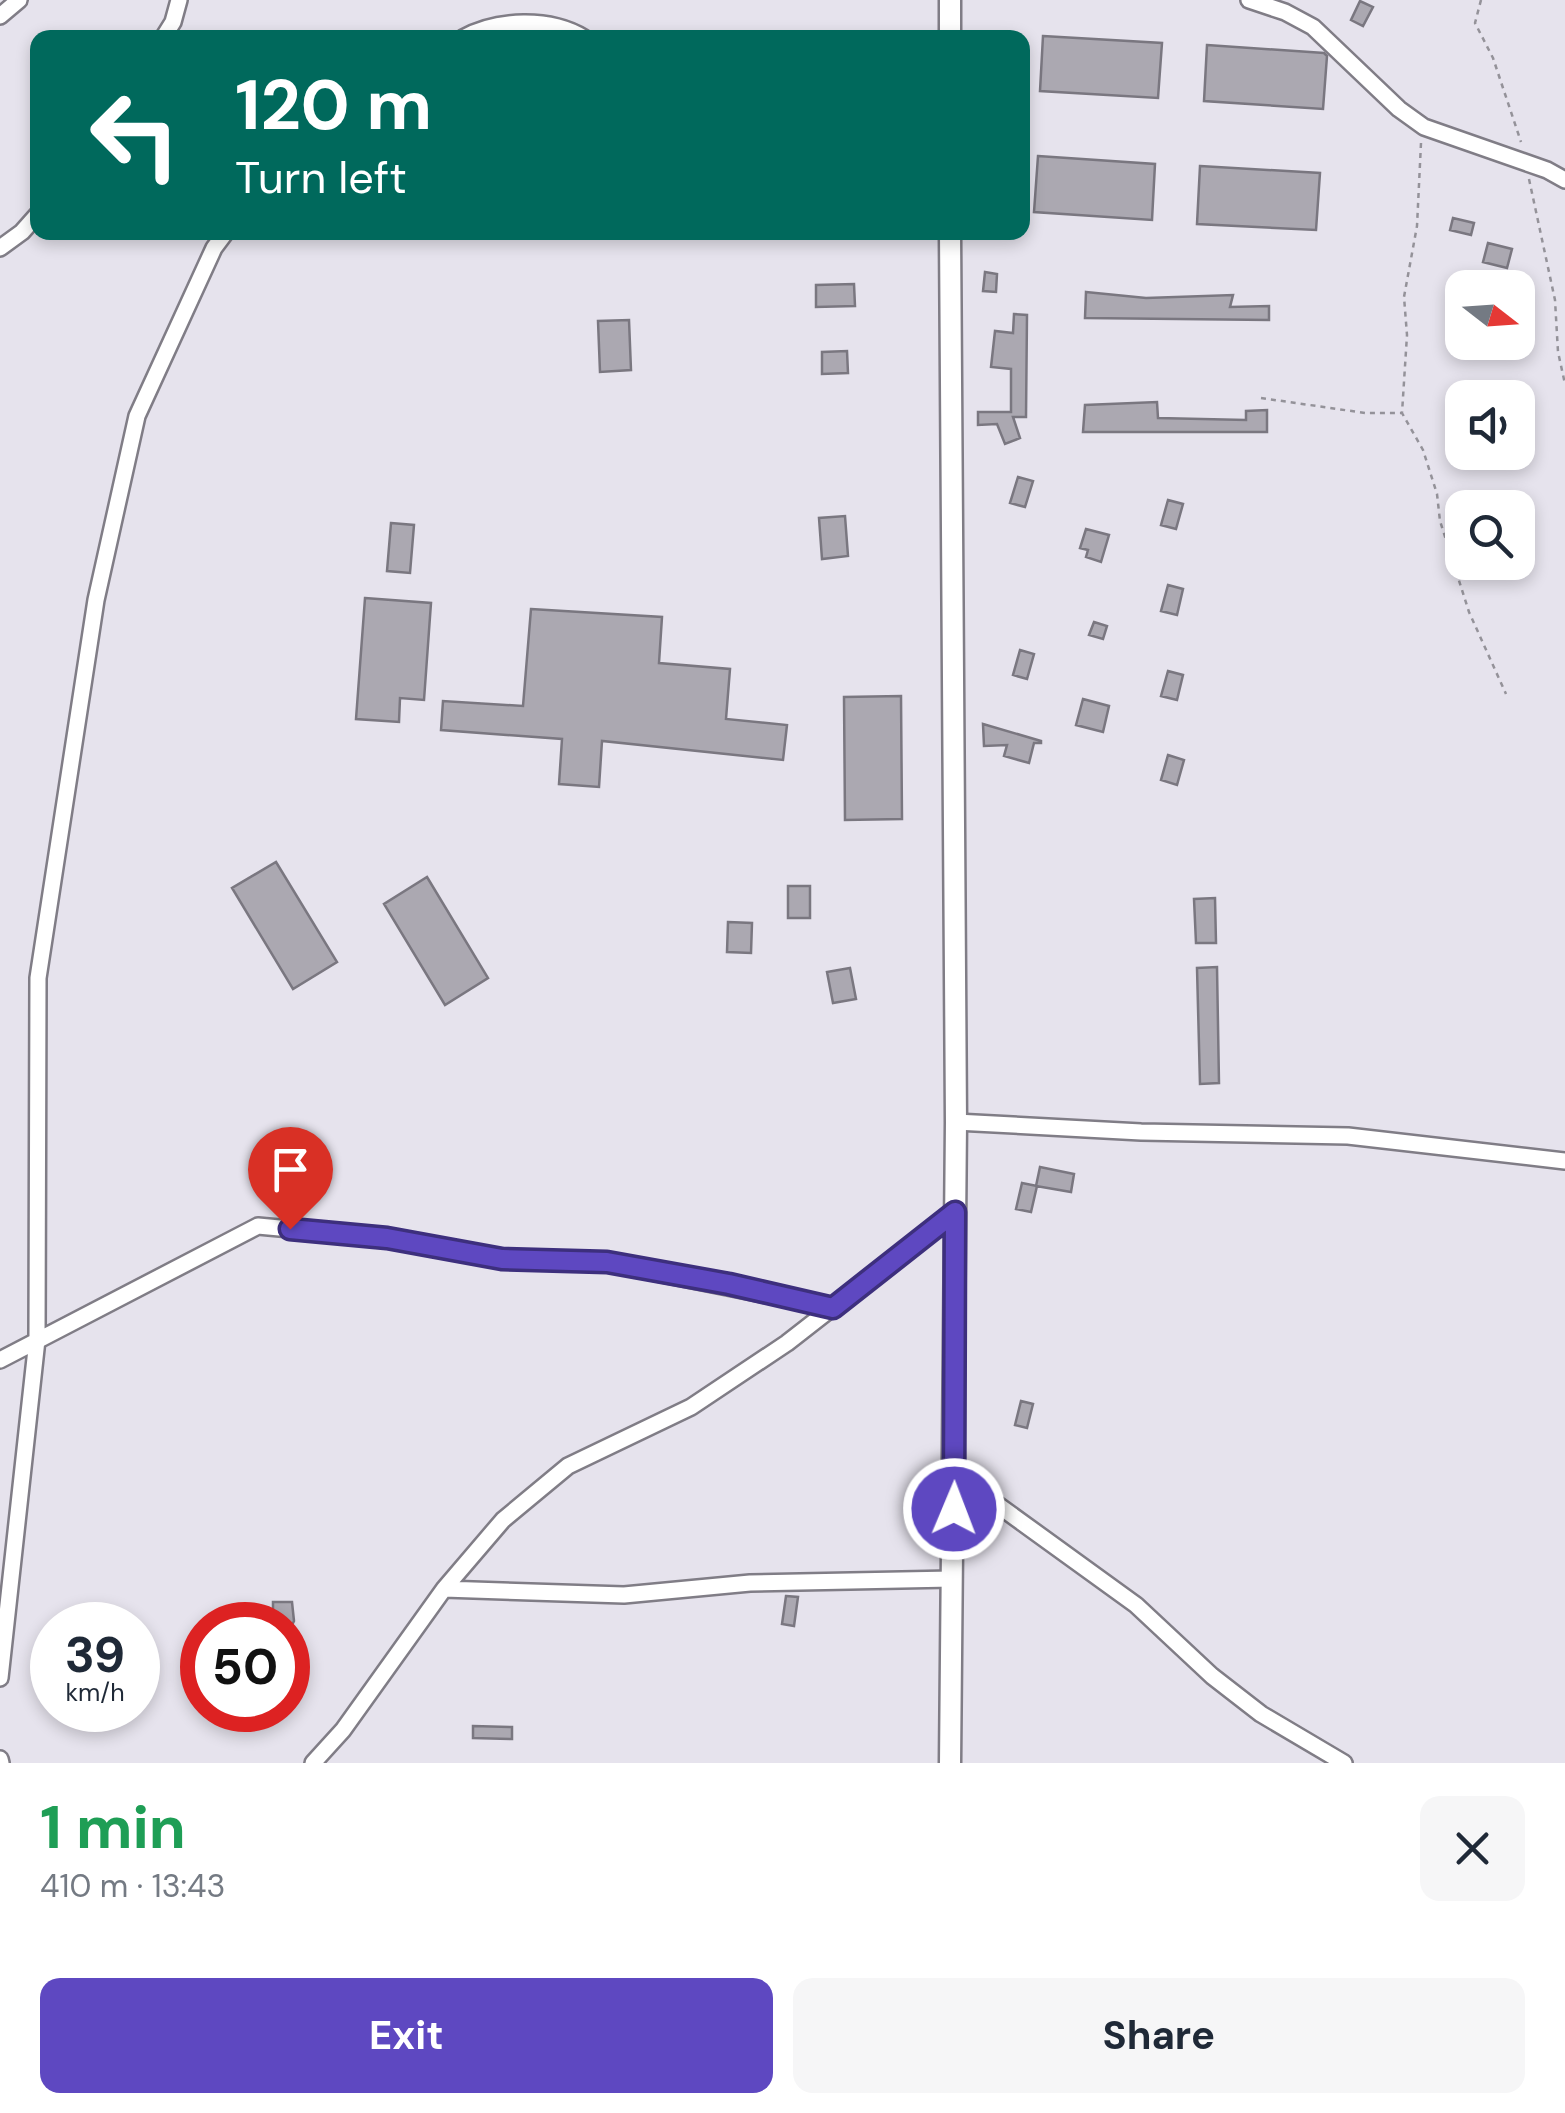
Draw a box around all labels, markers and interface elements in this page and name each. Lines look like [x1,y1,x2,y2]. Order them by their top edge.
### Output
text: 120 m [235,60,432,151]
icon: left [70,70,200,200]
text: Turn left [235,148,407,207]
north arrow [1445,270,1535,360]
map controls [1445,270,1535,580]
button: sound [1445,380,1535,470]
button: search [1445,490,1535,580]
pin [248,1127,333,1230]
icon: arrive [263,1142,318,1197]
position arrow [902,1457,1006,1561]
speed limit sign: 50 [180,1602,310,1732]
text: 39 [65,1622,125,1688]
text: km/h [65,1676,125,1709]
text: 1 min [40,1788,186,1867]
button: close [1420,1796,1525,1901]
text: 410 m · 13:43 [40,1865,225,1907]
button: Exit [40,1978,773,2093]
button: Share [793,1978,1525,2093]

